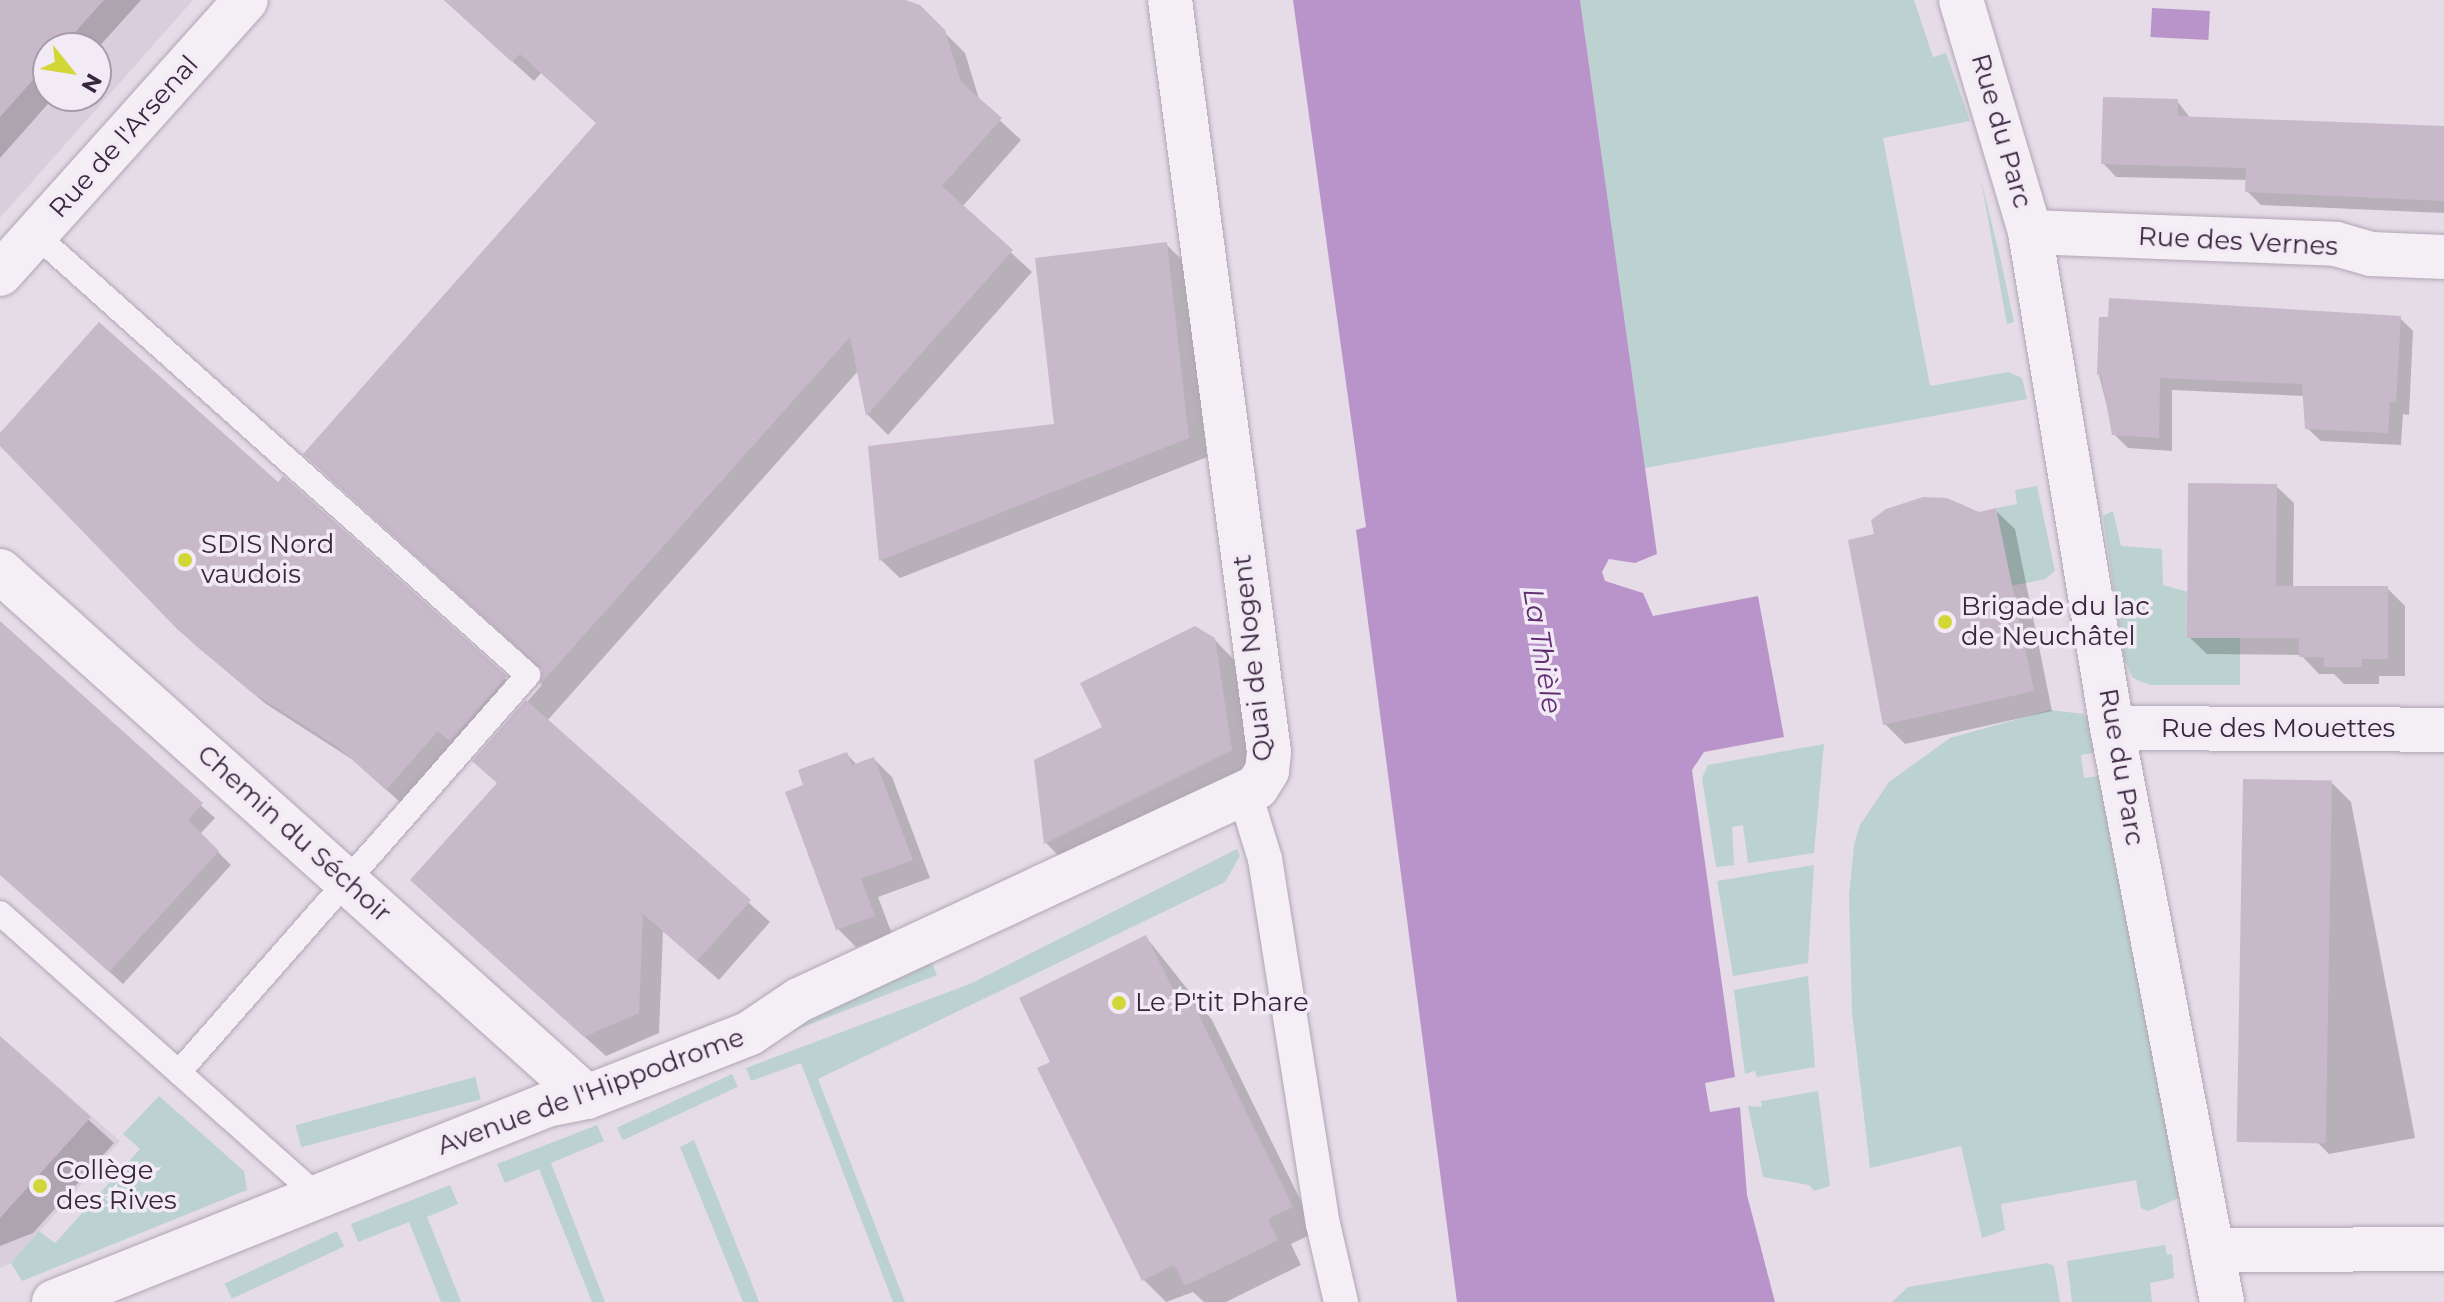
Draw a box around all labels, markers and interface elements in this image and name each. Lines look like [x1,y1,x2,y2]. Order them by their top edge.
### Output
north arrow [32,32,112,112]
street label: Rue de l'Arsenal [43,50,205,224]
street label: Rue du Parc [1964,50,2038,212]
text: N [75,69,108,98]
street label: Rue des Vernes [2137,221,2339,263]
place label: SDIS Nord vaudois [201,529,334,590]
marker: SDIS Nord vaudois [176,551,194,569]
street label: Quai de Nogent [1227,553,1279,763]
water label: La Thièle [1517,586,1569,716]
place label: Brigade du lac de Neuchâtel [1961,591,2150,652]
marker: Brigade du lac de Neuchâtel [1936,613,1954,631]
street label: Rue du Parc [2092,686,2150,848]
street label: Rue des Mouettes [2161,713,2395,745]
street label: Chemin du Séchoir [191,739,397,929]
place label: Le P'tit Phare [1135,987,1309,1019]
marker: Le P'tit Phare [1110,994,1128,1012]
street label: Avenue de l'Hippodrome [433,1022,749,1162]
place label: Collège des Rives [56,1155,177,1216]
marker: Collège des Rives [31,1177,49,1195]

